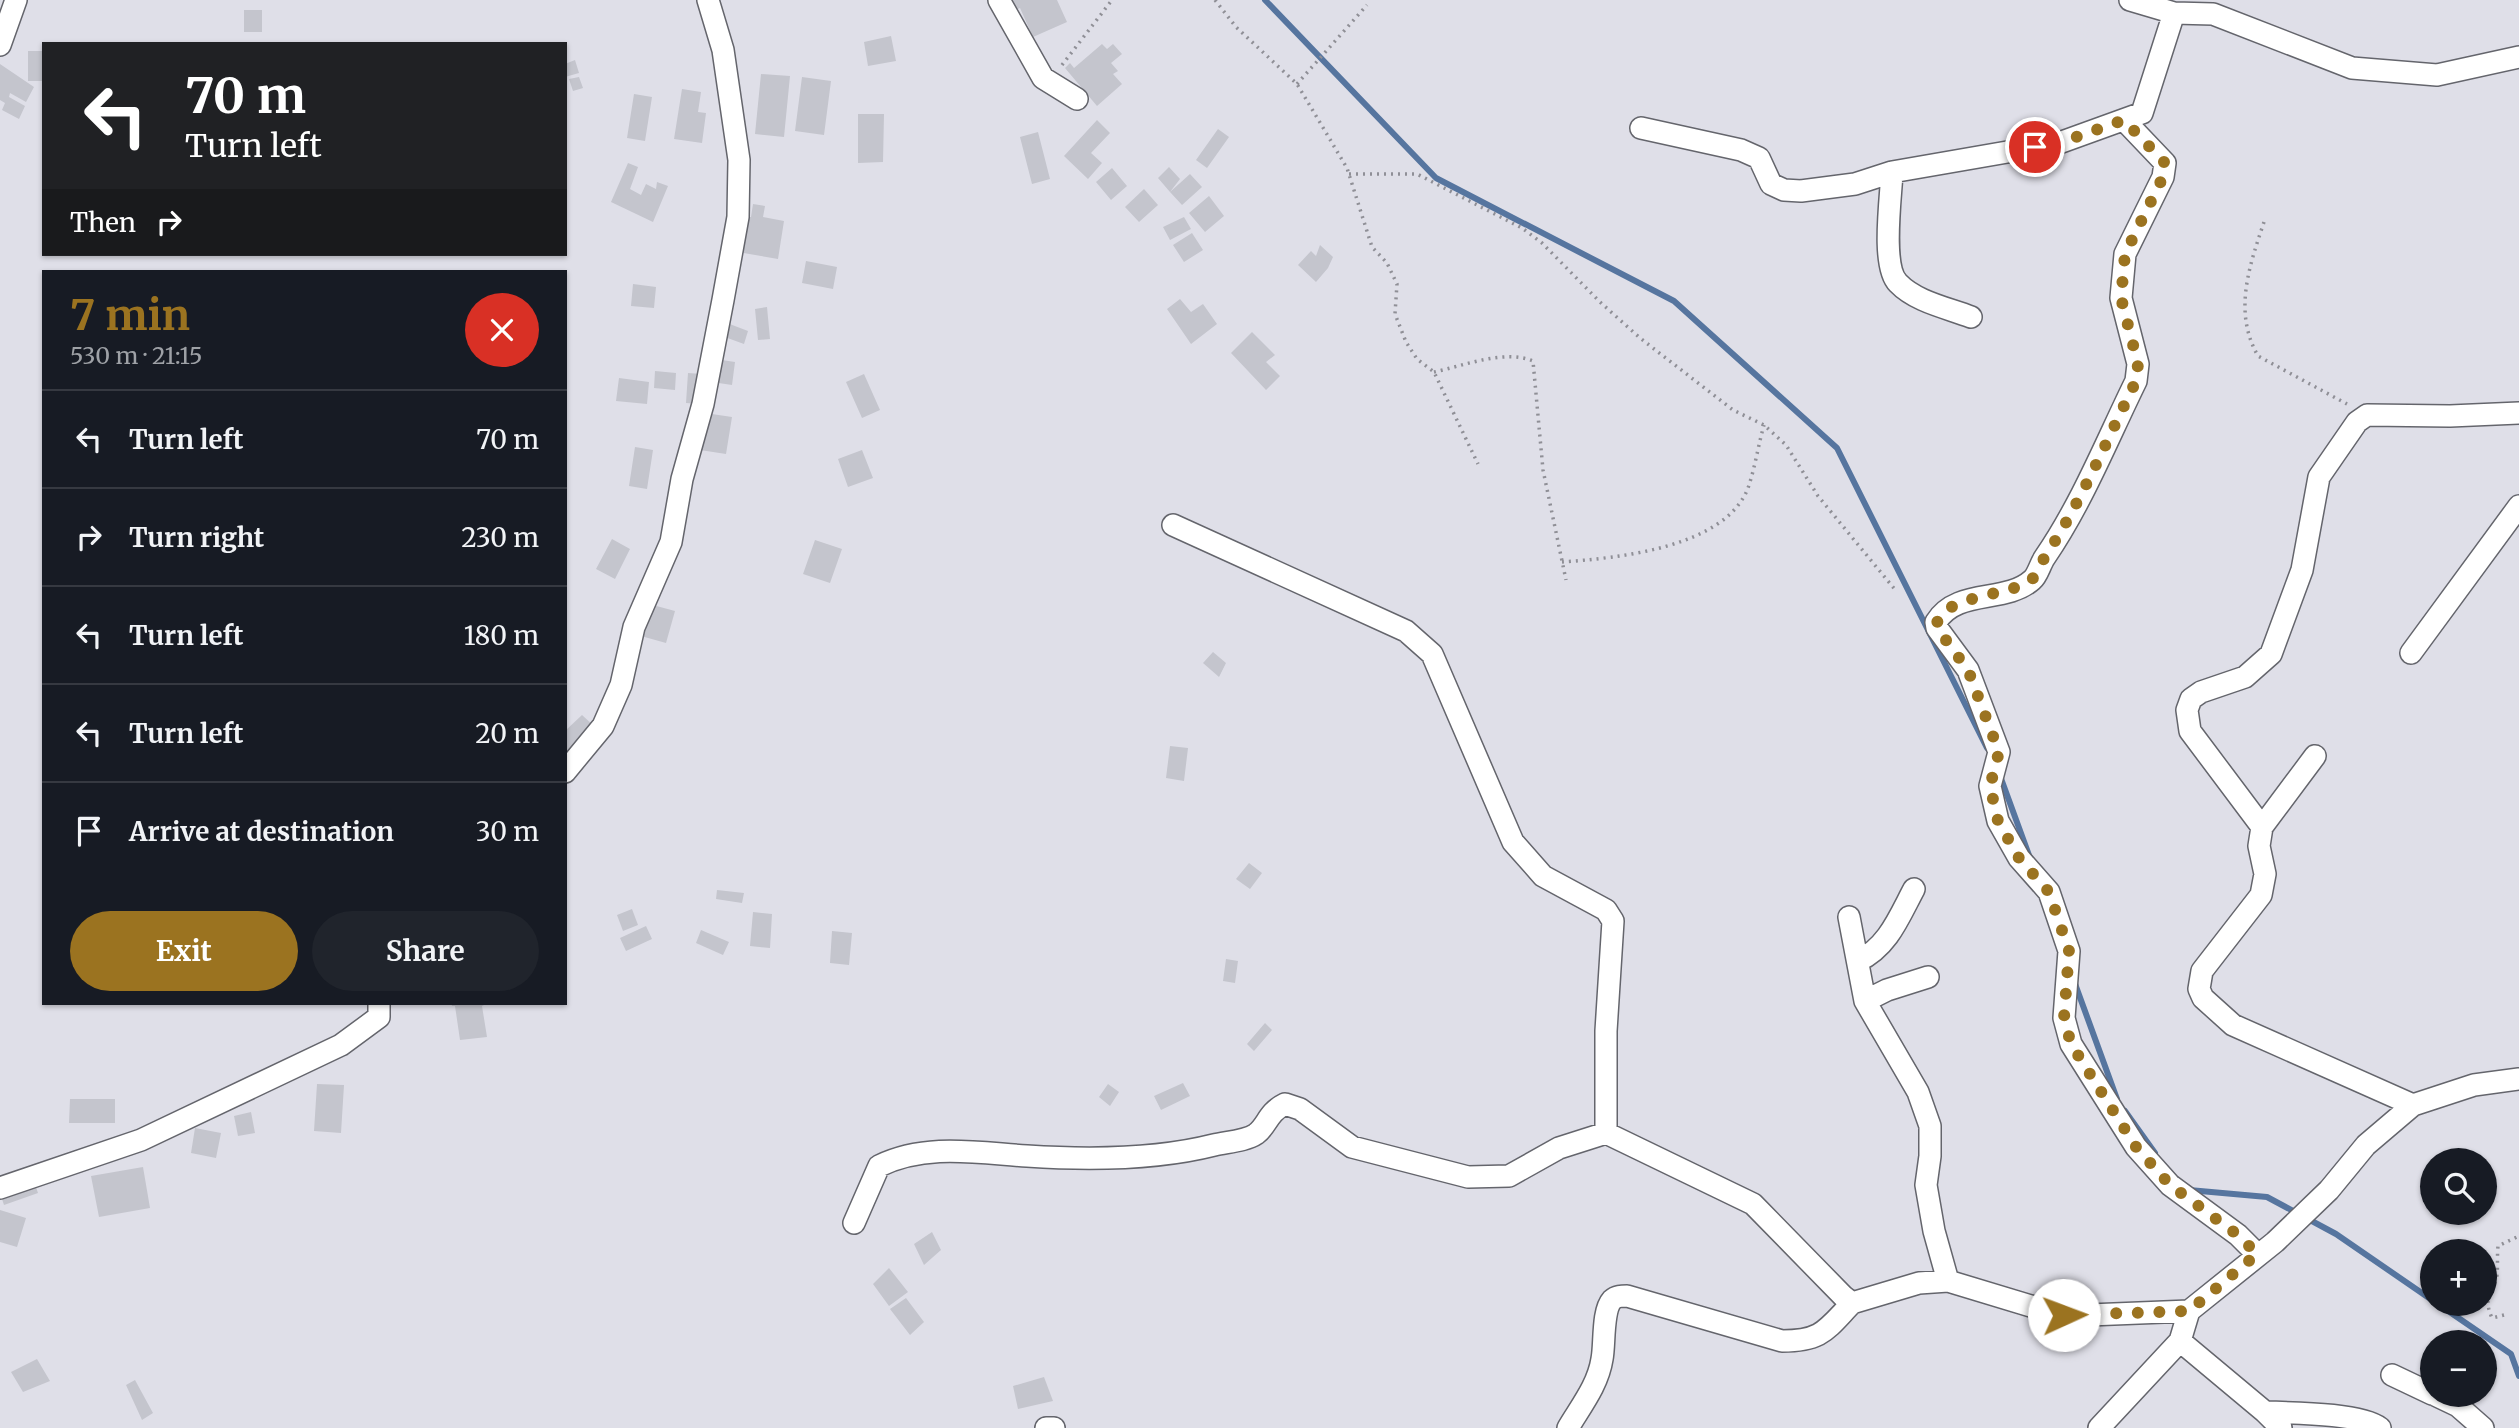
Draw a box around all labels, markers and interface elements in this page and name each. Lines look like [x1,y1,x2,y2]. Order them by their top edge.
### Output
text: 70 m [185,65,306,126]
icon: left [70,70,161,161]
pin [2005,117,2065,177]
text: Turn left [185,126,322,166]
icon: arrive [2016,128,2054,166]
icon: right [150,203,188,241]
text: Then [70,206,136,239]
text: 7 min [70,289,190,341]
button: close [465,293,539,367]
text: 530 m · 21:15 [70,341,203,370]
icon: left [70,420,108,458]
text: Turn left [129,423,243,456]
text: 70 m [476,423,539,456]
icon: right [70,518,108,556]
text: Turn right [129,521,264,554]
text: 230 m [461,521,539,554]
icon: left [70,616,108,654]
text: Turn left [129,619,243,652]
text: 180 m [464,619,539,652]
icon: left [70,714,108,752]
text: Turn left [129,717,243,750]
text: 20 m [475,717,539,750]
icon: arrive [70,812,108,850]
text: Arrive at destination [129,815,394,848]
text: 30 m [476,815,539,848]
button: Exit [70,911,298,991]
button: Share [312,911,539,991]
map controls [2420,1148,2497,1407]
button: search [2420,1148,2497,1225]
button: + [2420,1239,2497,1316]
position arrow [2027,1278,2101,1352]
button: − [2420,1330,2497,1407]

